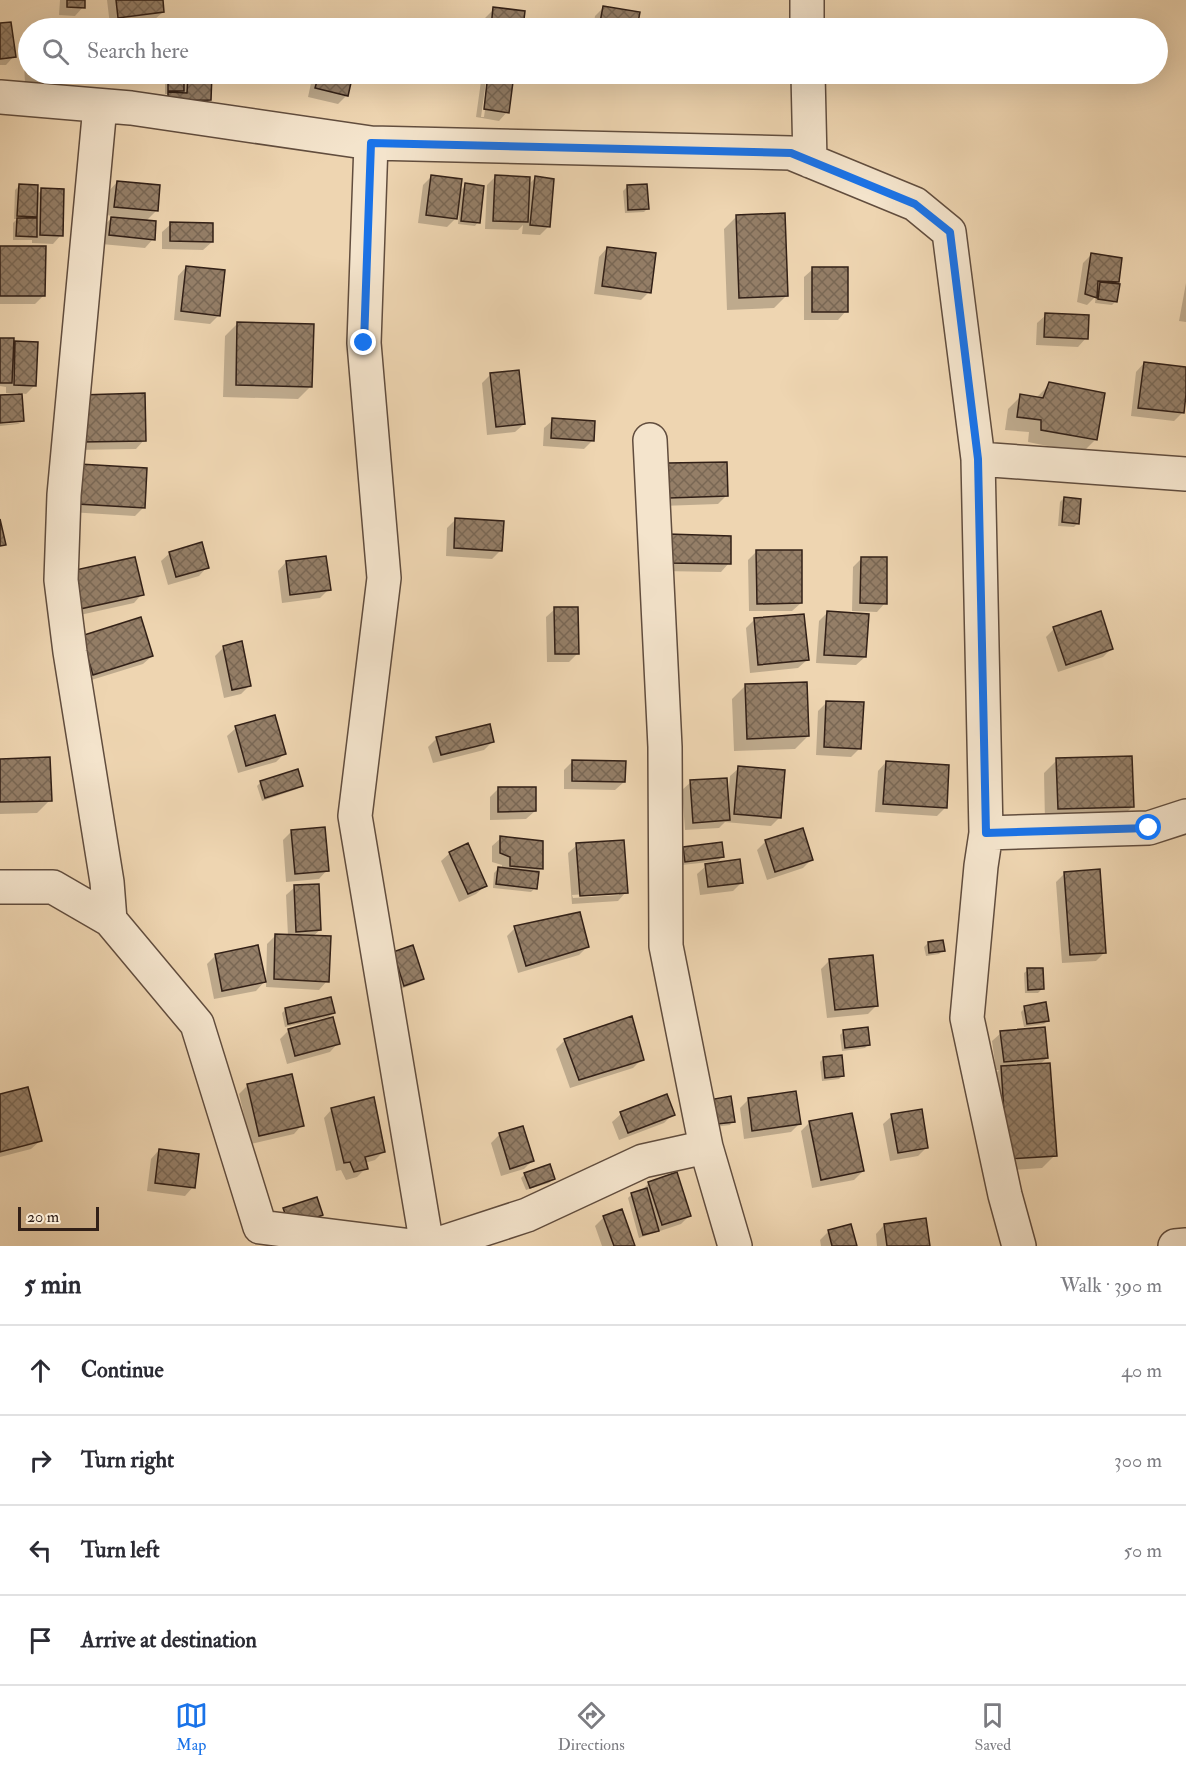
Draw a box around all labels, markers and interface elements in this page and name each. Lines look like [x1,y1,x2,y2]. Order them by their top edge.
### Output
search box [18,18,1168,84]
icon: search [39,35,72,68]
text: Search here [87,37,189,65]
route end [350,329,376,355]
route start [1135,814,1161,840]
scale bar [18,1204,99,1232]
text: 20 m [27,1207,59,1227]
text: 5 min [24,1269,81,1301]
text: Walk · 390 m [1060,1273,1162,1298]
icon: ahead [24,1354,57,1387]
text: Continue [81,1356,164,1384]
text: 40 m [1121,1358,1162,1383]
icon: right [24,1444,57,1477]
text: Turn right [81,1446,174,1474]
text: 300 m [1114,1448,1162,1473]
icon: left [24,1534,57,1567]
text: Turn left [81,1536,160,1564]
text: 50 m [1123,1538,1162,1563]
icon: arrive [24,1624,57,1657]
text: Arrive at destination [81,1626,257,1654]
tab: Map [175,1699,208,1755]
tab: Directions [558,1699,625,1755]
tab: Saved [975,1699,1011,1755]

